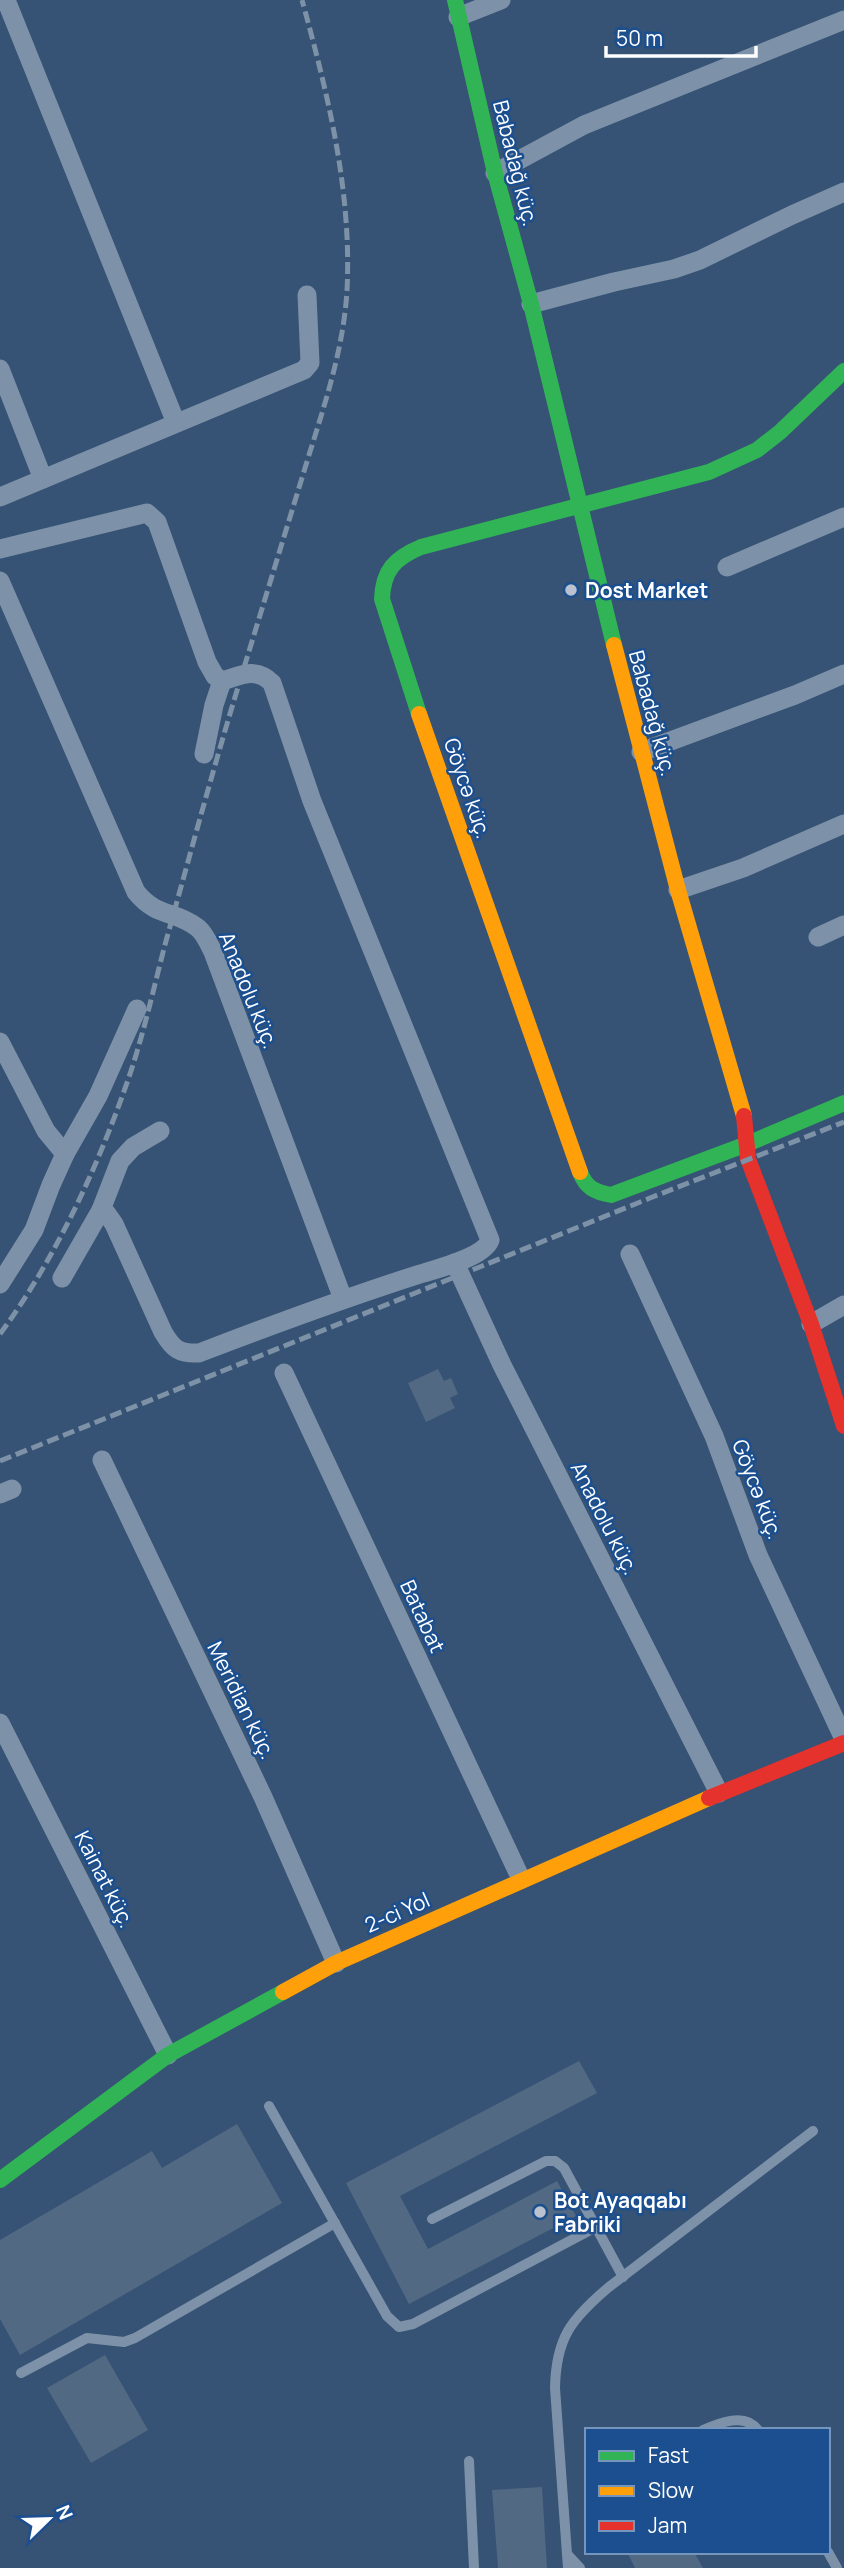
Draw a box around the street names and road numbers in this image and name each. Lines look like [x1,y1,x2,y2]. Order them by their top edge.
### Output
street label: Babadağ küç. [487,97,545,229]
street label: Babadağ küç. [623,647,683,779]
street label: Göycə küç. [438,734,498,842]
street label: Anadolu küç. [213,928,285,1052]
street label: Göycə küç. [726,1435,790,1543]
street label: Anadolu küç. [565,1457,645,1579]
street label: Batabat [394,1575,452,1657]
street label: Meridian küç. [201,1637,283,1763]
street label: Kainat küç. [69,1826,141,1932]
street label: 2-ci Yol [360,1885,434,1939]

